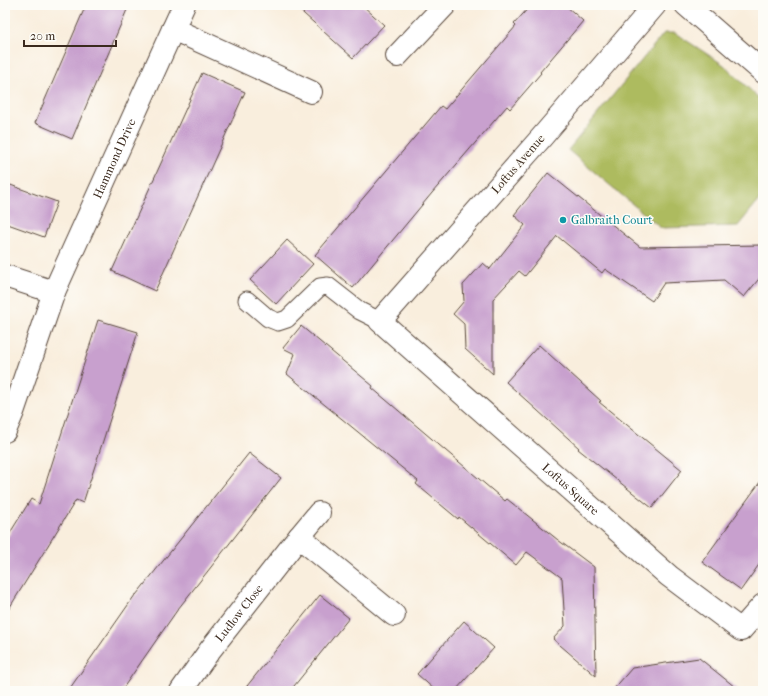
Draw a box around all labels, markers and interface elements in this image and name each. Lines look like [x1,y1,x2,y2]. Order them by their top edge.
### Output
scale bar [24,22,116,48]
text: 20 m [30,29,55,43]
street label: Hammond Drive [90,116,139,201]
street label: Loftus Avenue [488,131,548,197]
place label: Galbraith Court [571,213,653,227]
marker: Galbraith Court [558,215,568,225]
street label: Loftus Square [539,460,602,518]
street label: Ludlow Close [212,582,266,645]

